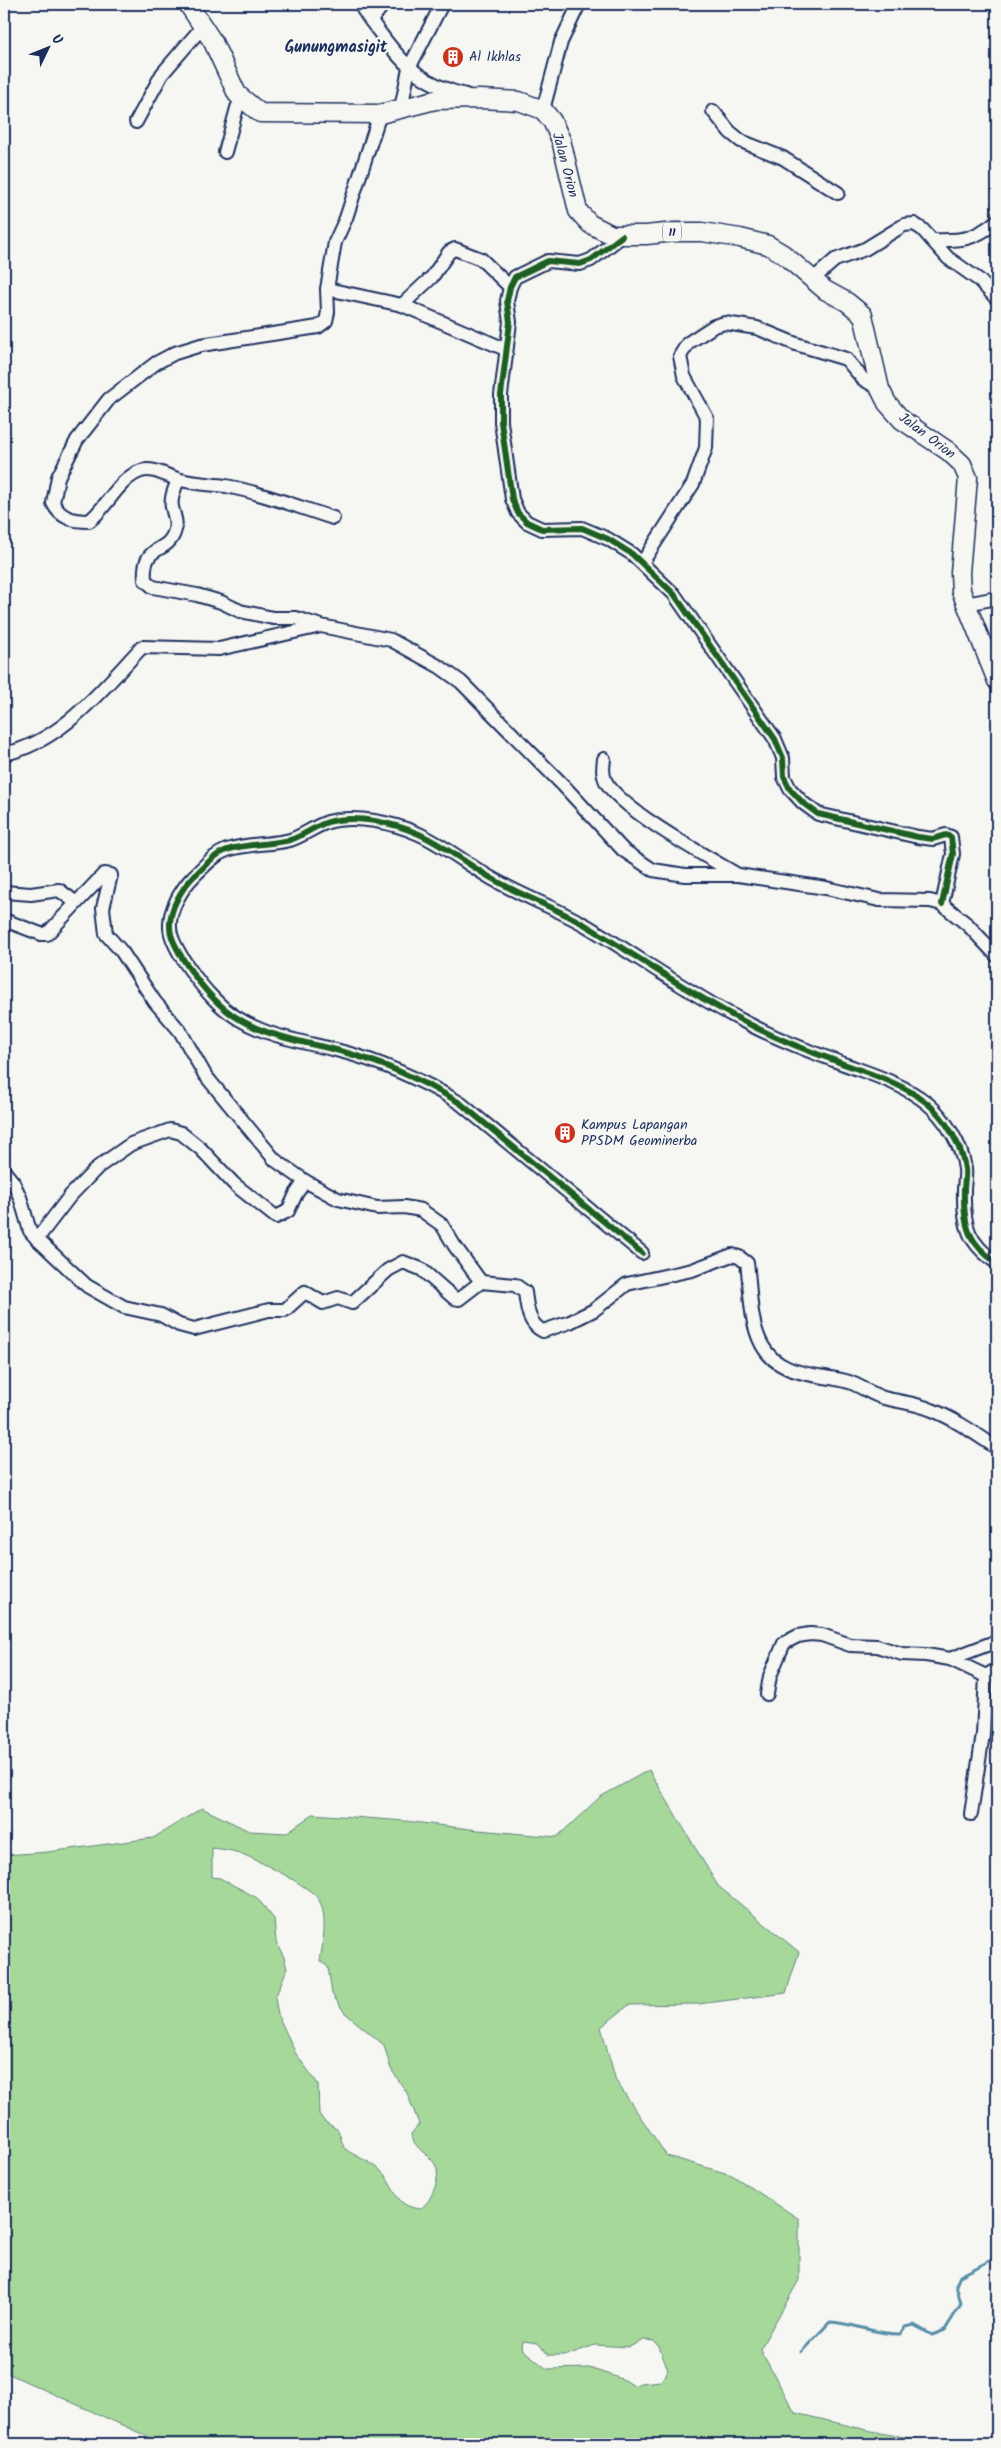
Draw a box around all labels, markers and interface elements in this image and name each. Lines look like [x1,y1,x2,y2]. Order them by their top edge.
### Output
north arrow [22,22,72,72]
text: U [46,29,68,51]
district label: Gunungmasigit [285,35,388,60]
building icon: Al Ikhlas [441,45,465,69]
place label: Al Ikhlas [469,46,521,68]
street label: Jalan Orion [546,130,584,200]
road number: 11 [663,222,681,242]
street label: Jalan Orion [894,407,960,465]
place label: Kampus Lapangan PPSDM Geominerba [581,1114,697,1152]
building icon: Kampus Lapangan PPSDM Geominerba [553,1121,577,1145]

